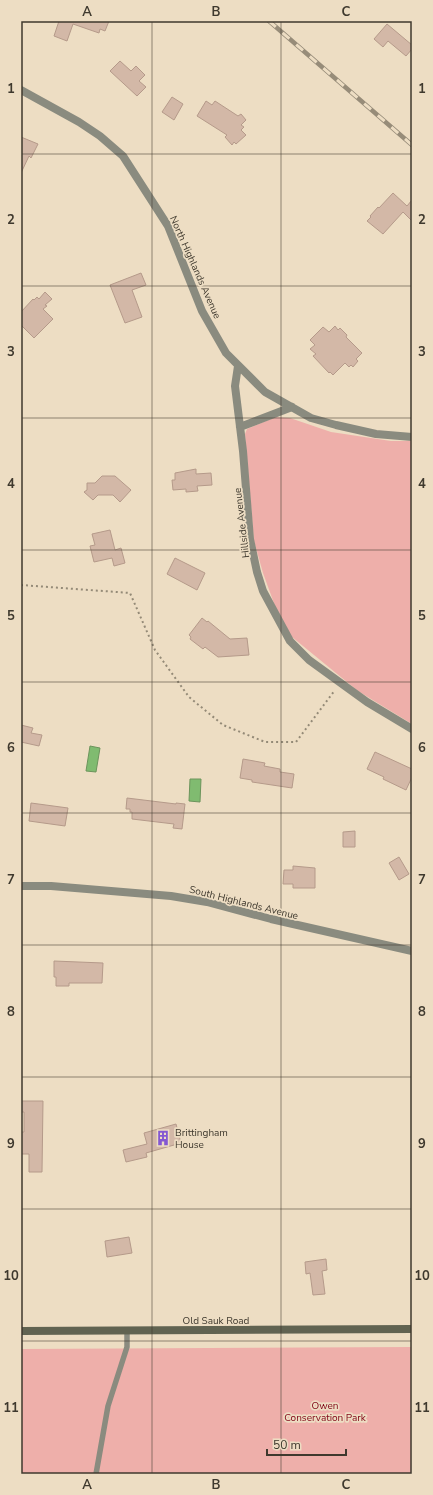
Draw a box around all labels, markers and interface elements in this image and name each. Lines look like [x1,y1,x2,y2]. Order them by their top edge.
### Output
text: A [82,3,92,21]
text: B [212,3,221,21]
text: C [342,3,351,21]
text: 1 [7,80,15,98]
text: 1 [418,80,426,98]
text: 2 [7,211,15,229]
text: 2 [418,211,426,229]
street label: North Highlands Avenue [166,214,224,321]
text: 3 [7,343,15,361]
text: 3 [418,343,426,361]
text: 4 [7,475,15,493]
text: 4 [418,475,426,493]
street label: Hillside Avenue [231,487,253,559]
text: 5 [7,607,15,625]
text: 5 [418,607,426,625]
text: 6 [7,739,15,757]
text: 6 [418,739,426,757]
text: 7 [7,871,15,889]
text: 7 [418,871,426,889]
street label: South Highlands Avenue [188,883,300,923]
text: 8 [7,1003,15,1021]
text: 8 [418,1003,426,1021]
place label: Brittingham House [175,1126,228,1152]
building icon: Brittingham House [154,1129,172,1147]
text: 9 [7,1135,15,1153]
text: 9 [418,1135,426,1153]
text: 10 [3,1267,19,1285]
text: 10 [414,1267,430,1285]
street label: Old Sauk Road [183,1314,250,1328]
text: 11 [3,1399,19,1417]
park label: Owen Conservation Park [284,1399,367,1425]
text: 11 [414,1399,430,1417]
scale bar [267,1431,346,1457]
text: 50 m [273,1437,301,1453]
text: A [82,1476,92,1494]
text: B [212,1476,221,1494]
text: C [342,1476,351,1494]

